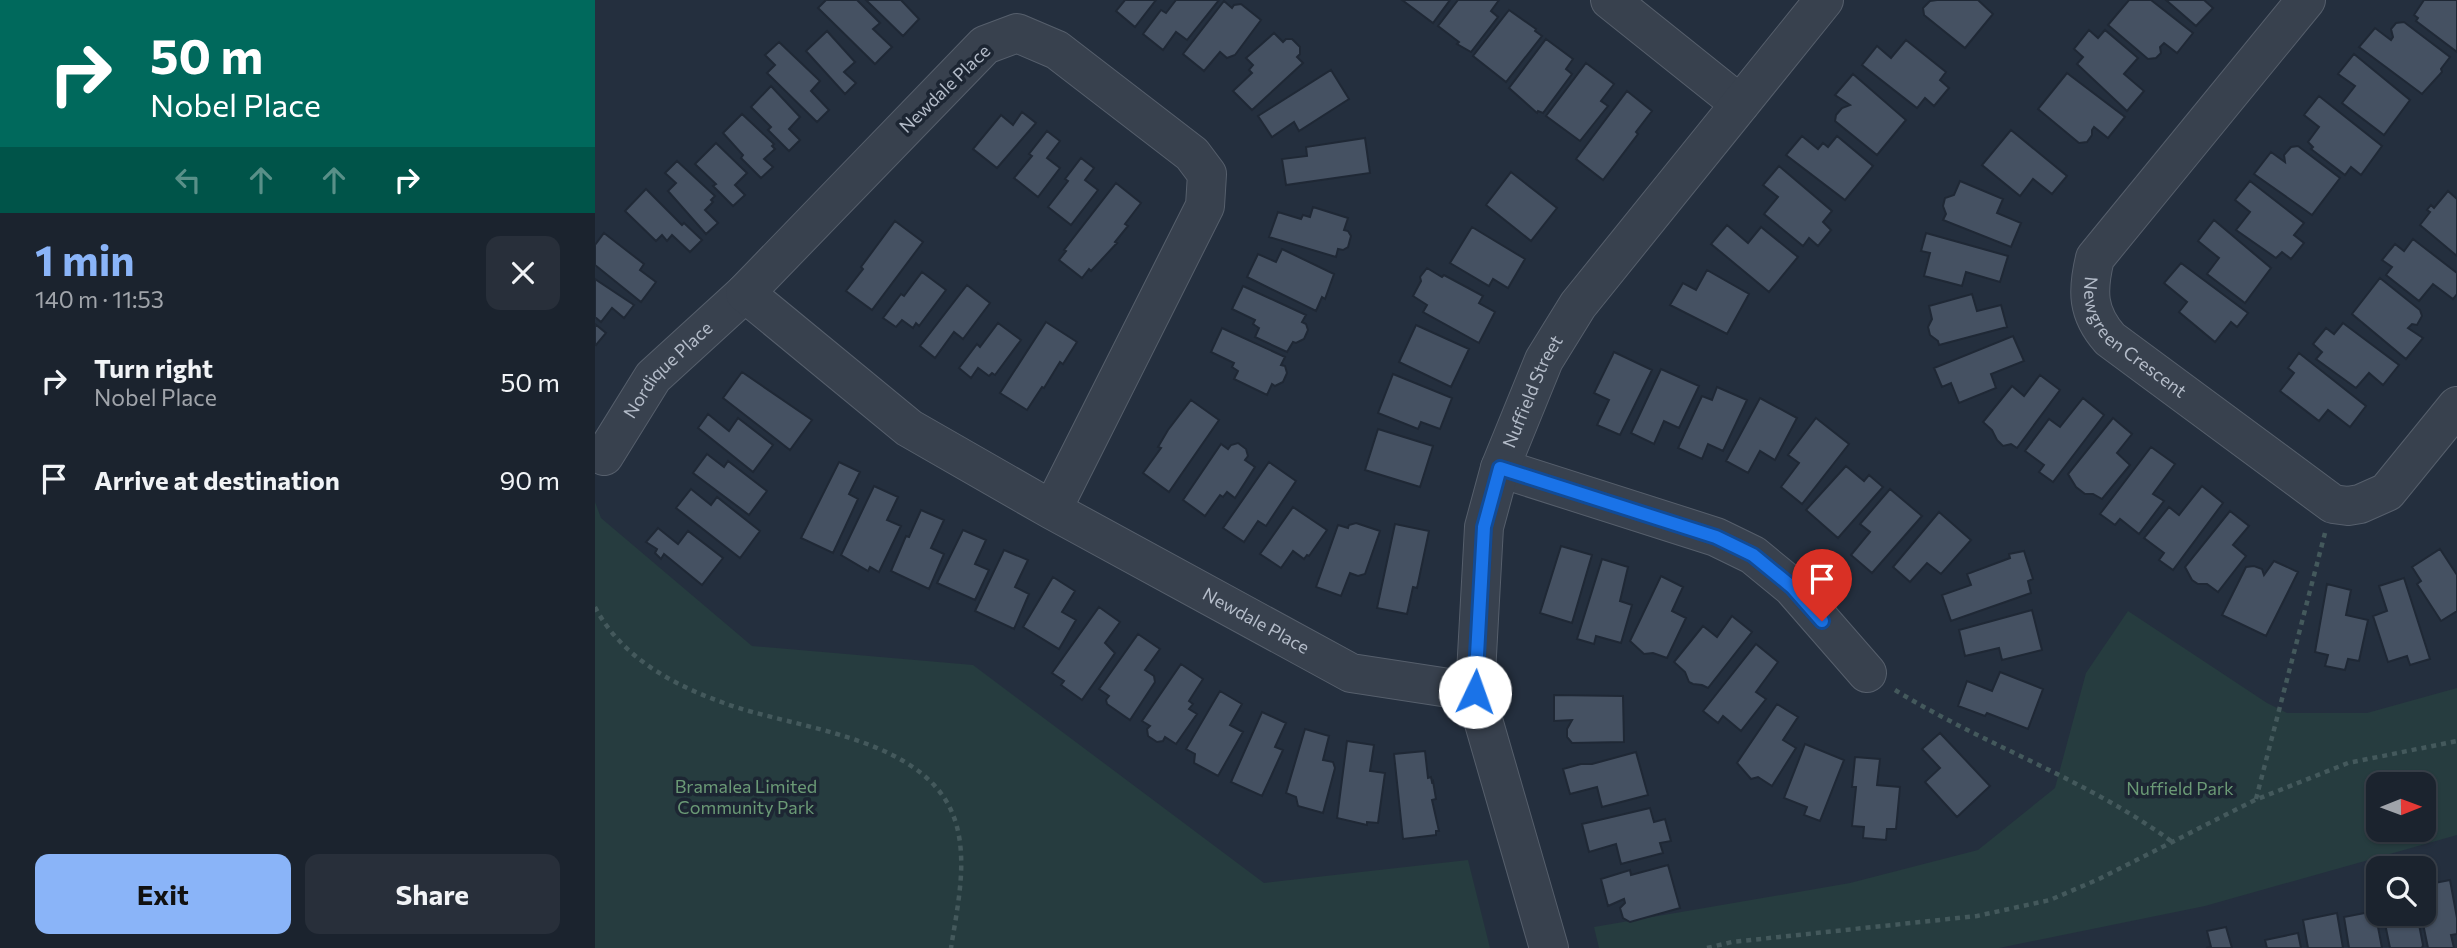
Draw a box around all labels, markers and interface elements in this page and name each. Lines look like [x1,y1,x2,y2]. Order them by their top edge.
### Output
text: 50 m [150,24,263,84]
icon: right [35,28,126,119]
street label: Newdale Place [894,39,994,137]
text: Nobel Place [150,84,321,124]
icon: left [169,161,207,199]
icon: ahead [242,161,280,199]
icon: ahead [315,161,353,199]
icon: right [388,161,426,199]
text: 1 min [35,233,135,285]
button: close [486,236,560,310]
street label: Newgreen Crescent [2080,276,2191,402]
text: 140 m · 11:53 [35,285,164,313]
street label: Nordique Place [618,316,716,422]
street label: Nuffield Street [1497,331,1567,451]
text: Turn right [94,352,213,383]
icon: right [35,362,73,400]
text: 50 m [500,366,560,397]
text: Nobel Place [94,383,217,411]
icon: arrive [35,460,73,498]
text: Arrive at destination [94,464,340,495]
text: 90 m [500,464,560,495]
pin [1792,549,1852,621]
icon: arrive [1803,560,1841,598]
street label: Newdale Place [1199,582,1313,658]
position arrow [1438,655,1512,729]
north arrow [2366,772,2436,842]
map controls [2366,772,2436,926]
park label: Bramalea Limited Community Park [675,775,817,818]
park label: Nuffield Park [2126,777,2234,799]
button: Exit [35,854,291,934]
button: Share [305,854,560,934]
button: search [2366,856,2436,926]

